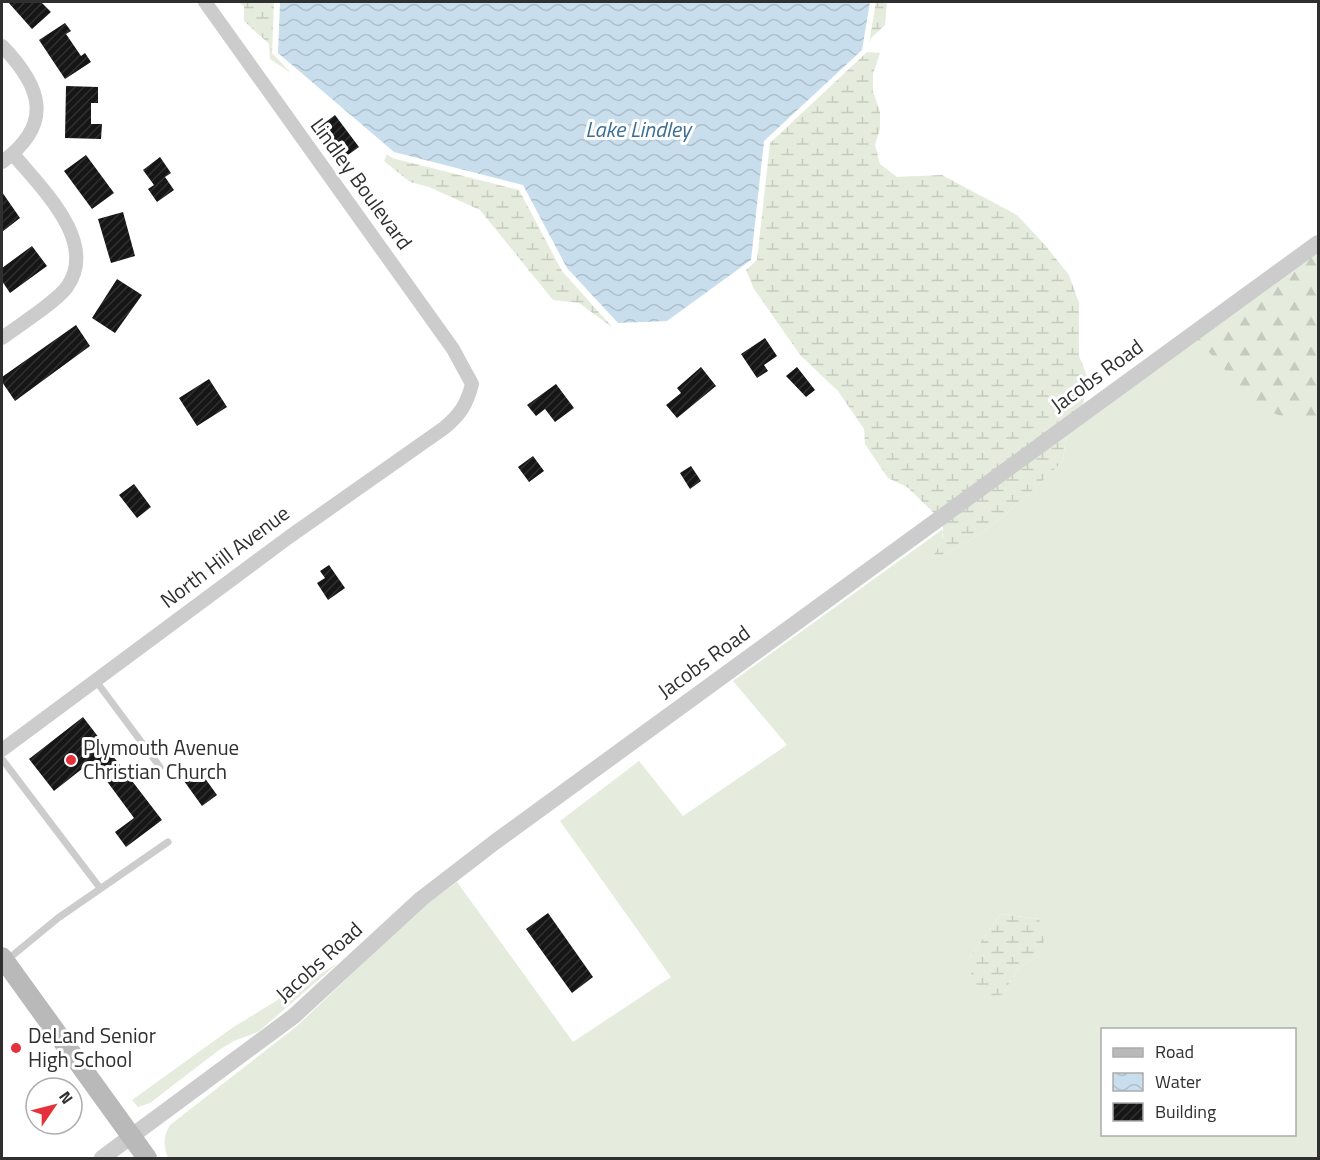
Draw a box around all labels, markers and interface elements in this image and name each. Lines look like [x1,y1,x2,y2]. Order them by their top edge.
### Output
street label: Lindley Boulevard [303,111,421,256]
water label: Lake Lindley [585,112,694,146]
street label: Jacobs Road [1043,331,1149,420]
street label: North Hill Avenue [153,497,296,615]
street label: Jacobs Road [650,617,756,706]
place label: Plymouth Avenue Christian Church [83,731,239,787]
marker: Plymouth Avenue Christian Church [64,753,78,767]
street label: Jacobs Road [268,913,369,1009]
place label: DeLand Senior High School [28,1019,156,1075]
legend [1101,1028,1296,1136]
text: Road [1155,1038,1194,1065]
marker: DeLand Senior High School [9,1041,23,1055]
text: Water [1155,1068,1201,1095]
north arrow [24,1076,84,1136]
text: N [53,1086,79,1109]
text: Building [1155,1098,1216,1125]

